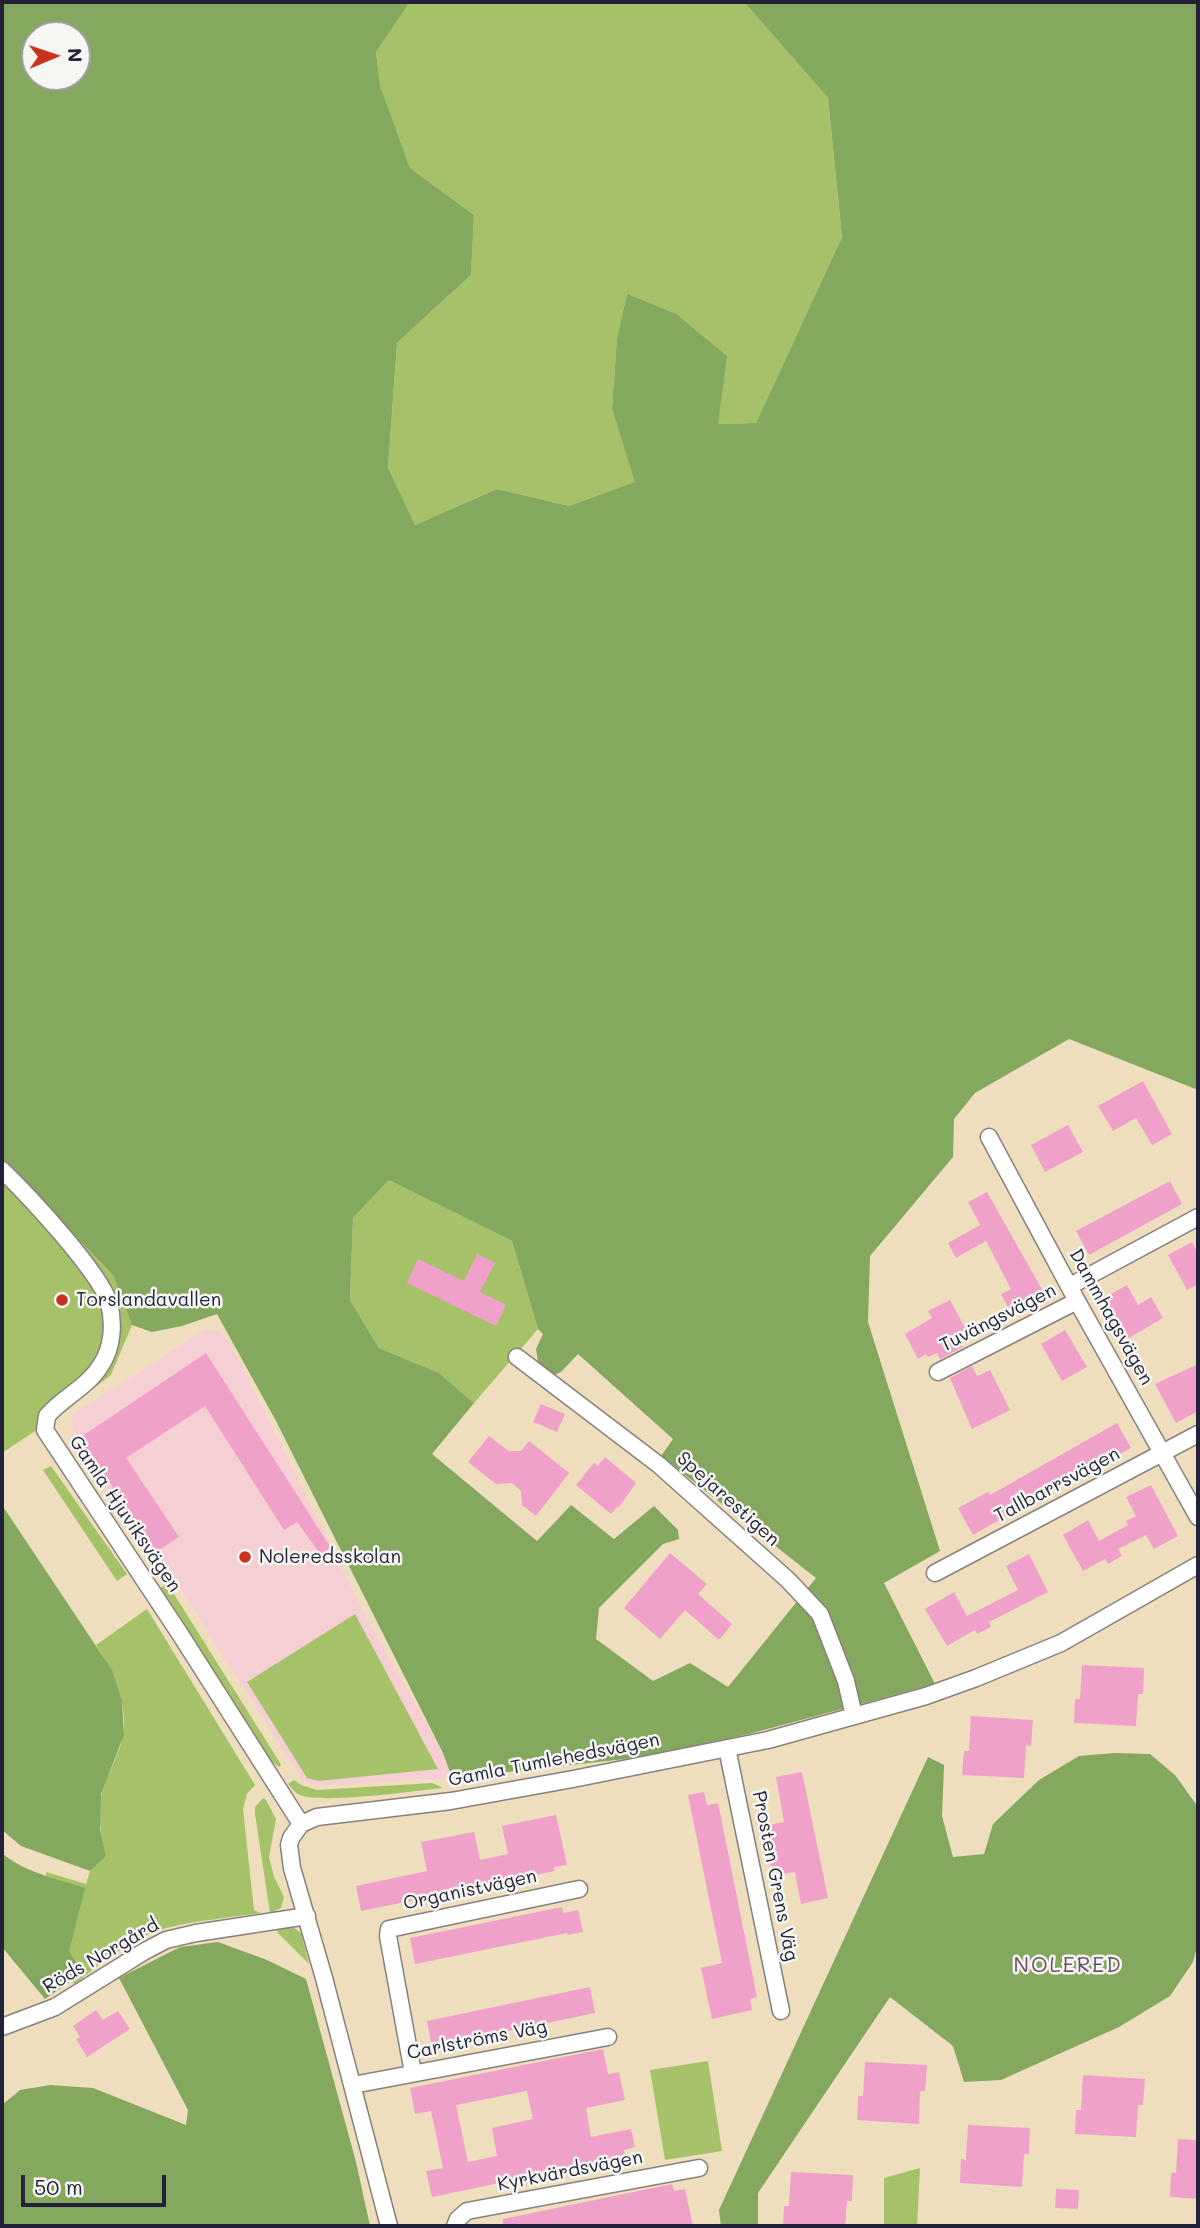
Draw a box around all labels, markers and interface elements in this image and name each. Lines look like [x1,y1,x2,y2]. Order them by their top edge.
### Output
north arrow [21,21,91,91]
text: N [63,48,88,63]
street label: Dammhagsvägen [1064,1245,1158,1389]
street label: Tuvängsvägen [936,1279,1060,1357]
place label: Torslandavallen [76,1289,221,1311]
marker: Torslandavallen [54,1292,70,1308]
street label: Gamla Hjuviksvägen [64,1431,186,1597]
street label: Tallbarrsvägen [990,1442,1124,1528]
street label: Spejarestigen [672,1447,784,1551]
place label: Noleredsskolan [259,1546,401,1568]
marker: Noleredsskolan [237,1549,253,1565]
street label: Gamla Tumlehedsvägen [447,1728,661,1792]
street label: Prosten Grens Väg [747,1789,803,1963]
street label: Organistvägen [401,1865,539,1915]
street label: Röds Norgård [39,1914,163,1998]
district label: NOLERED [1014,1953,1122,1979]
street label: Carlströms Väg [405,2015,549,2065]
street label: Kyrkvärdsvägen [495,2146,645,2196]
scale bar [24,2162,170,2206]
text: 50 m [34,2173,83,2200]

